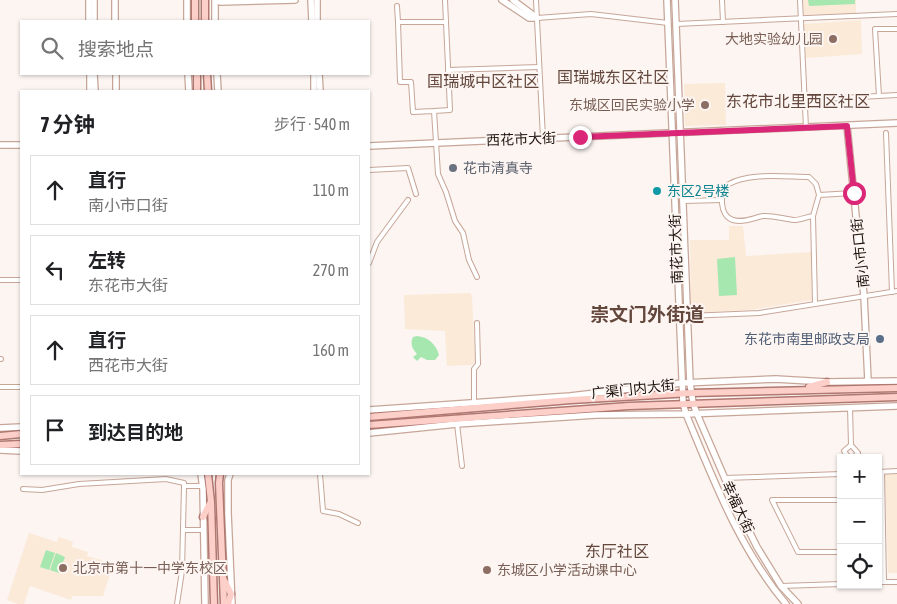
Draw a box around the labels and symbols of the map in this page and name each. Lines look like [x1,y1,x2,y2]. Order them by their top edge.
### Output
place label: 大地实验幼儿园 [725,31,823,47]
marker: 大地实验幼儿园 [827,33,839,45]
district label: 国瑞城东区社区 [557,68,669,86]
district label: 国瑞城中区社区 [427,72,539,90]
district label: 东花市北里西区社区 [726,92,870,110]
place label: 东城区回民实验小学 [569,97,695,113]
marker: 东城区回民实验小学 [699,99,711,111]
route end [569,126,592,149]
street label: 西花市大街 [486,130,556,148]
place label: 花市清真寺 [463,160,533,176]
marker: 花市清真寺 [447,162,459,174]
route start [843,182,866,205]
place label: 东区2号楼 [667,183,730,199]
marker: 东区2号楼 [651,185,663,197]
street label: 南花市大街 [667,214,685,284]
street label: 南小市口街 [848,217,872,289]
district label: 崇文门外街道 [590,303,704,325]
place label: 东花市南里邮政支局 [744,331,870,347]
marker: 东花市南里邮政支局 [874,333,886,345]
street label: 广渠门内大街 [590,377,676,401]
street label: 幸福大街 [719,478,757,536]
district label: 东厅社区 [585,542,649,560]
place label: 北京市第十一中学东校区 [73,560,227,576]
marker: 北京市第十一中学东校区 [57,562,69,574]
place label: 东城区小学活动课中心 [497,562,637,578]
marker: 东城区小学活动课中心 [481,564,493,576]

